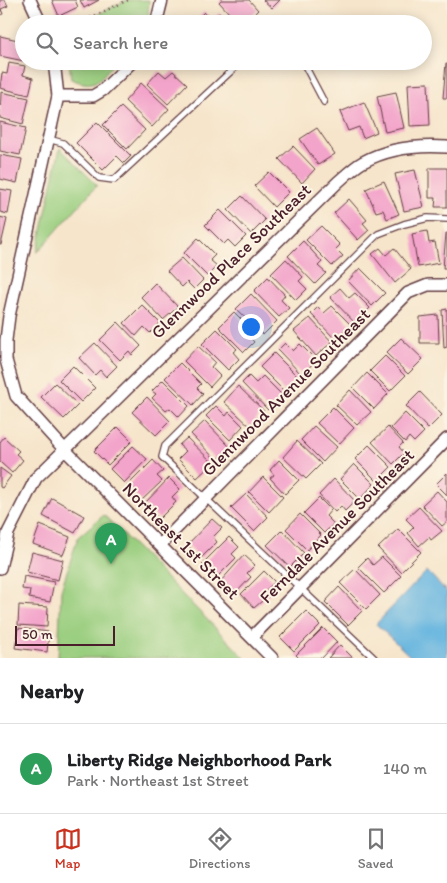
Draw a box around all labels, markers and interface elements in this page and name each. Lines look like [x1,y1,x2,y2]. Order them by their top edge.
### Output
search box [15,15,432,70]
icon: search [33,29,61,57]
text: Search here [73,31,168,54]
street label: Glennwood Place Southeast [146,179,316,343]
street label: Glennwood Avenue Southeast [197,303,375,481]
your location [238,314,264,340]
street label: Ferndale Avenue Southeast [255,444,419,608]
street label: Northeast 1st Street [118,478,244,604]
pin: A [95,523,127,564]
scale bar [15,623,115,646]
text: 50 m [22,626,53,643]
text: Nearby [20,678,84,703]
text: Liberty Ridge Neighborhood Park [67,748,332,771]
text: A [31,759,41,778]
text: 140 m [383,759,427,778]
text: Park · Northeast 1st Street [67,771,249,790]
tab: Map [54,825,82,872]
tab: Directions [189,825,250,872]
tab: Saved [358,825,393,872]

